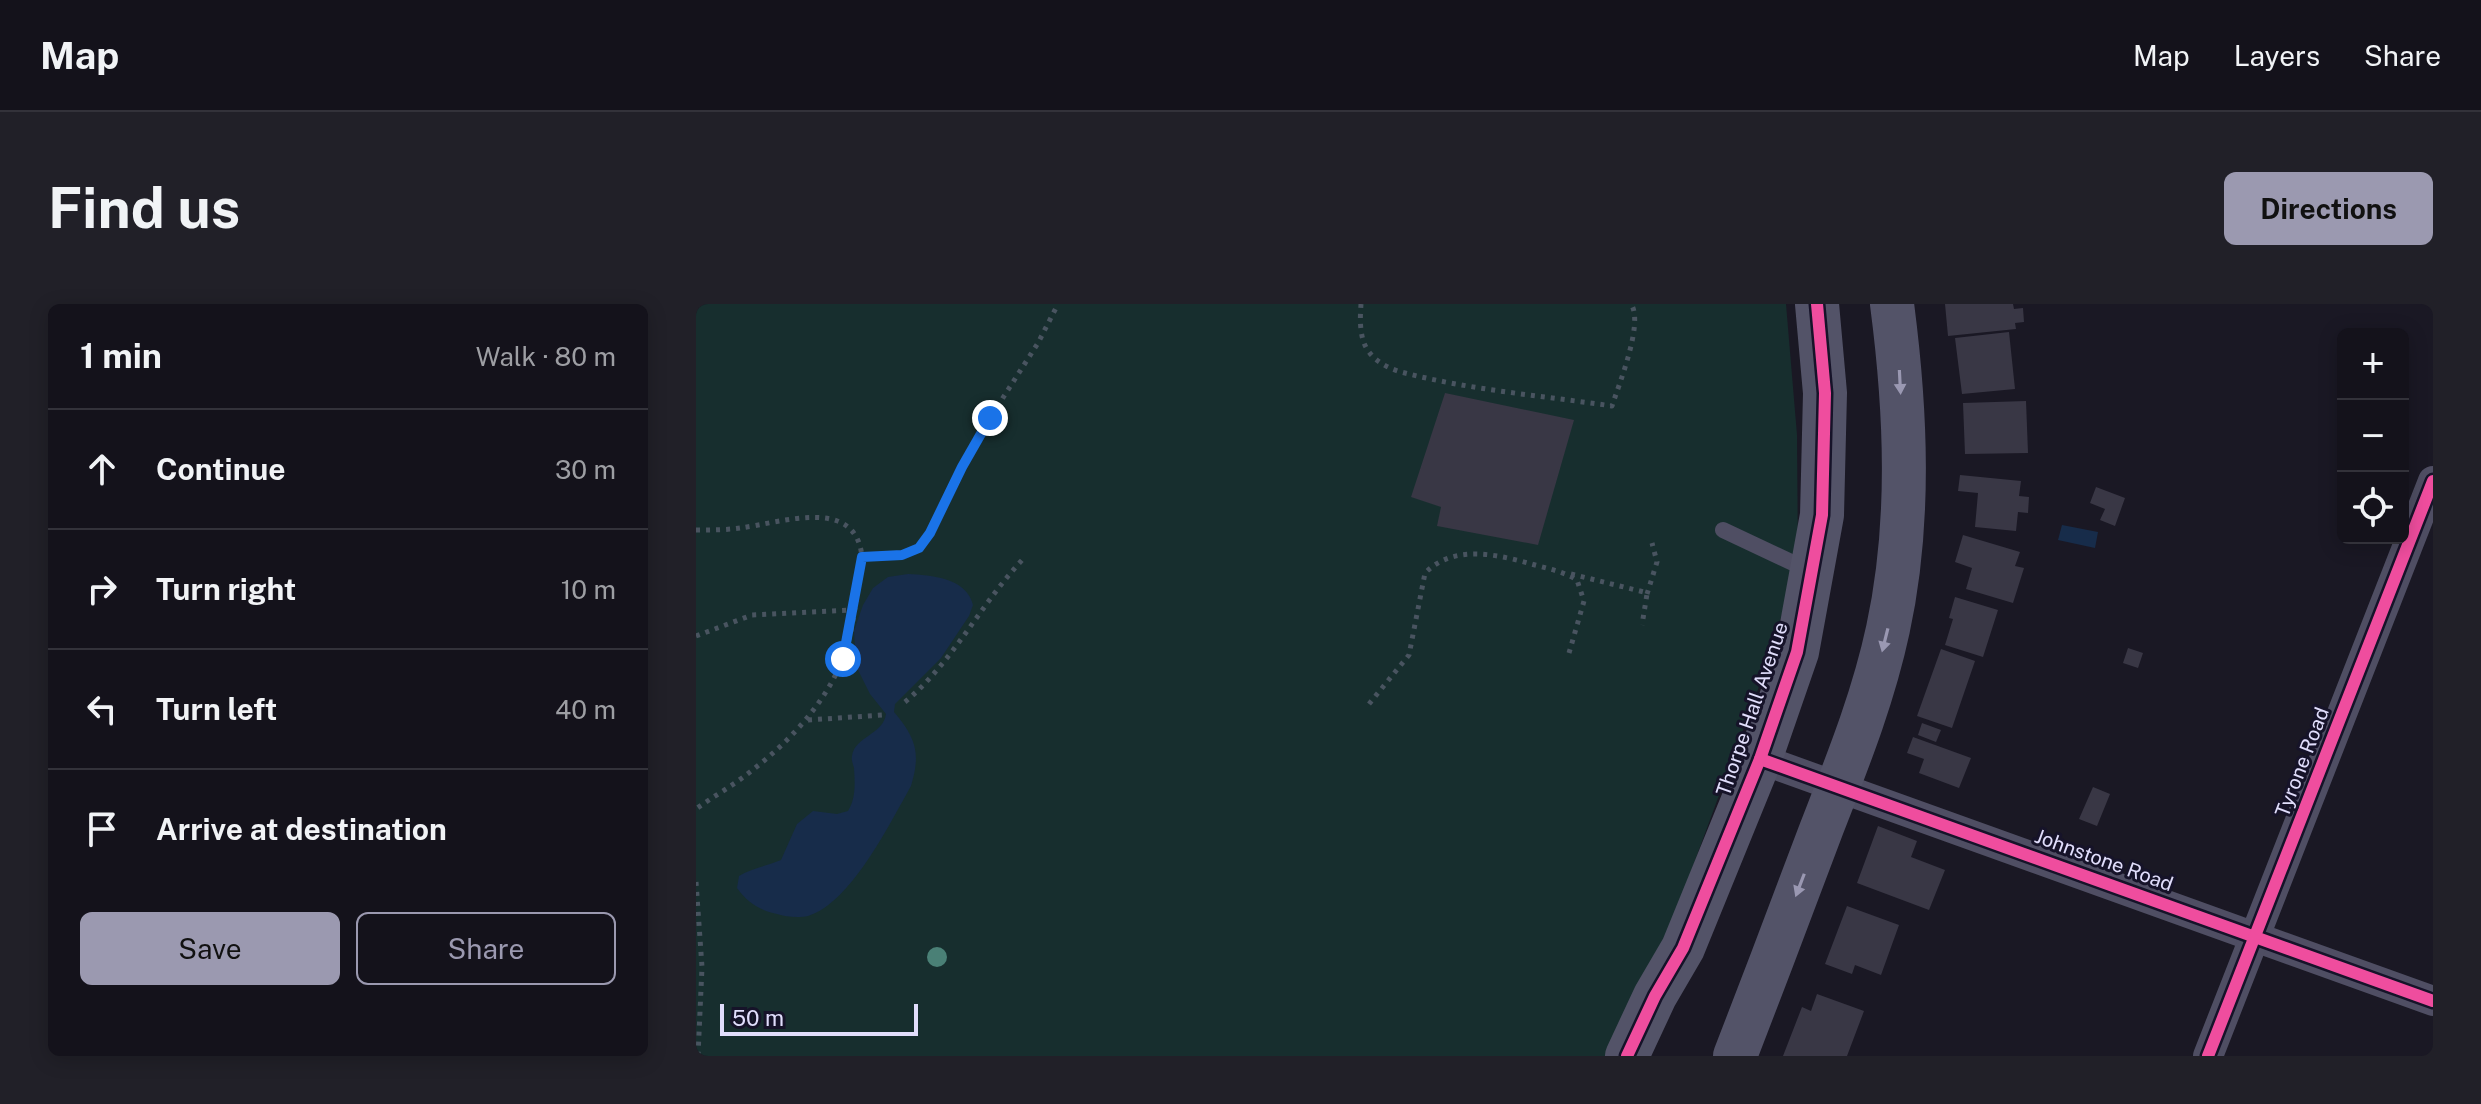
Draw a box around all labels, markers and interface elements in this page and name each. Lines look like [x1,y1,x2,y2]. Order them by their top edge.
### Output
text: Map [40,33,119,78]
text: Map [2133,39,2190,72]
text: Layers [2234,39,2320,72]
text: Share [2364,39,2441,72]
button: Directions [2224,172,2433,245]
text: Find us [48,175,240,241]
map controls [2337,328,2409,544]
button: + [2337,328,2409,400]
text: 1 min [80,336,162,376]
text: Walk · 80 m [476,341,616,372]
one-way arrow [1894,370,1907,395]
route end [972,400,1008,436]
button: − [2337,400,2409,472]
icon: ahead [80,447,124,491]
text: Continue [156,451,286,487]
text: 30 m [555,454,616,485]
button: locate [2337,472,2409,544]
icon: right [80,567,124,611]
text: Turn right [156,571,296,607]
text: 10 m [561,574,616,605]
street label: Thorpe Hall Avenue [1711,619,1793,799]
one-way arrow [1878,628,1891,653]
route start [825,641,861,677]
icon: left [80,687,124,731]
text: Turn left [156,691,277,727]
text: 40 m [555,694,616,725]
street label: Tyrone Road [2270,704,2334,820]
icon: arrive [80,807,124,851]
text: Arrive at destination [156,811,447,847]
street label: Johnstone Road [2031,824,2177,896]
one-way arrow [1793,874,1806,898]
button: Save [80,912,340,985]
button: Share [356,912,616,985]
scale bar [720,1000,918,1036]
text: 50 m [732,1005,784,1031]

